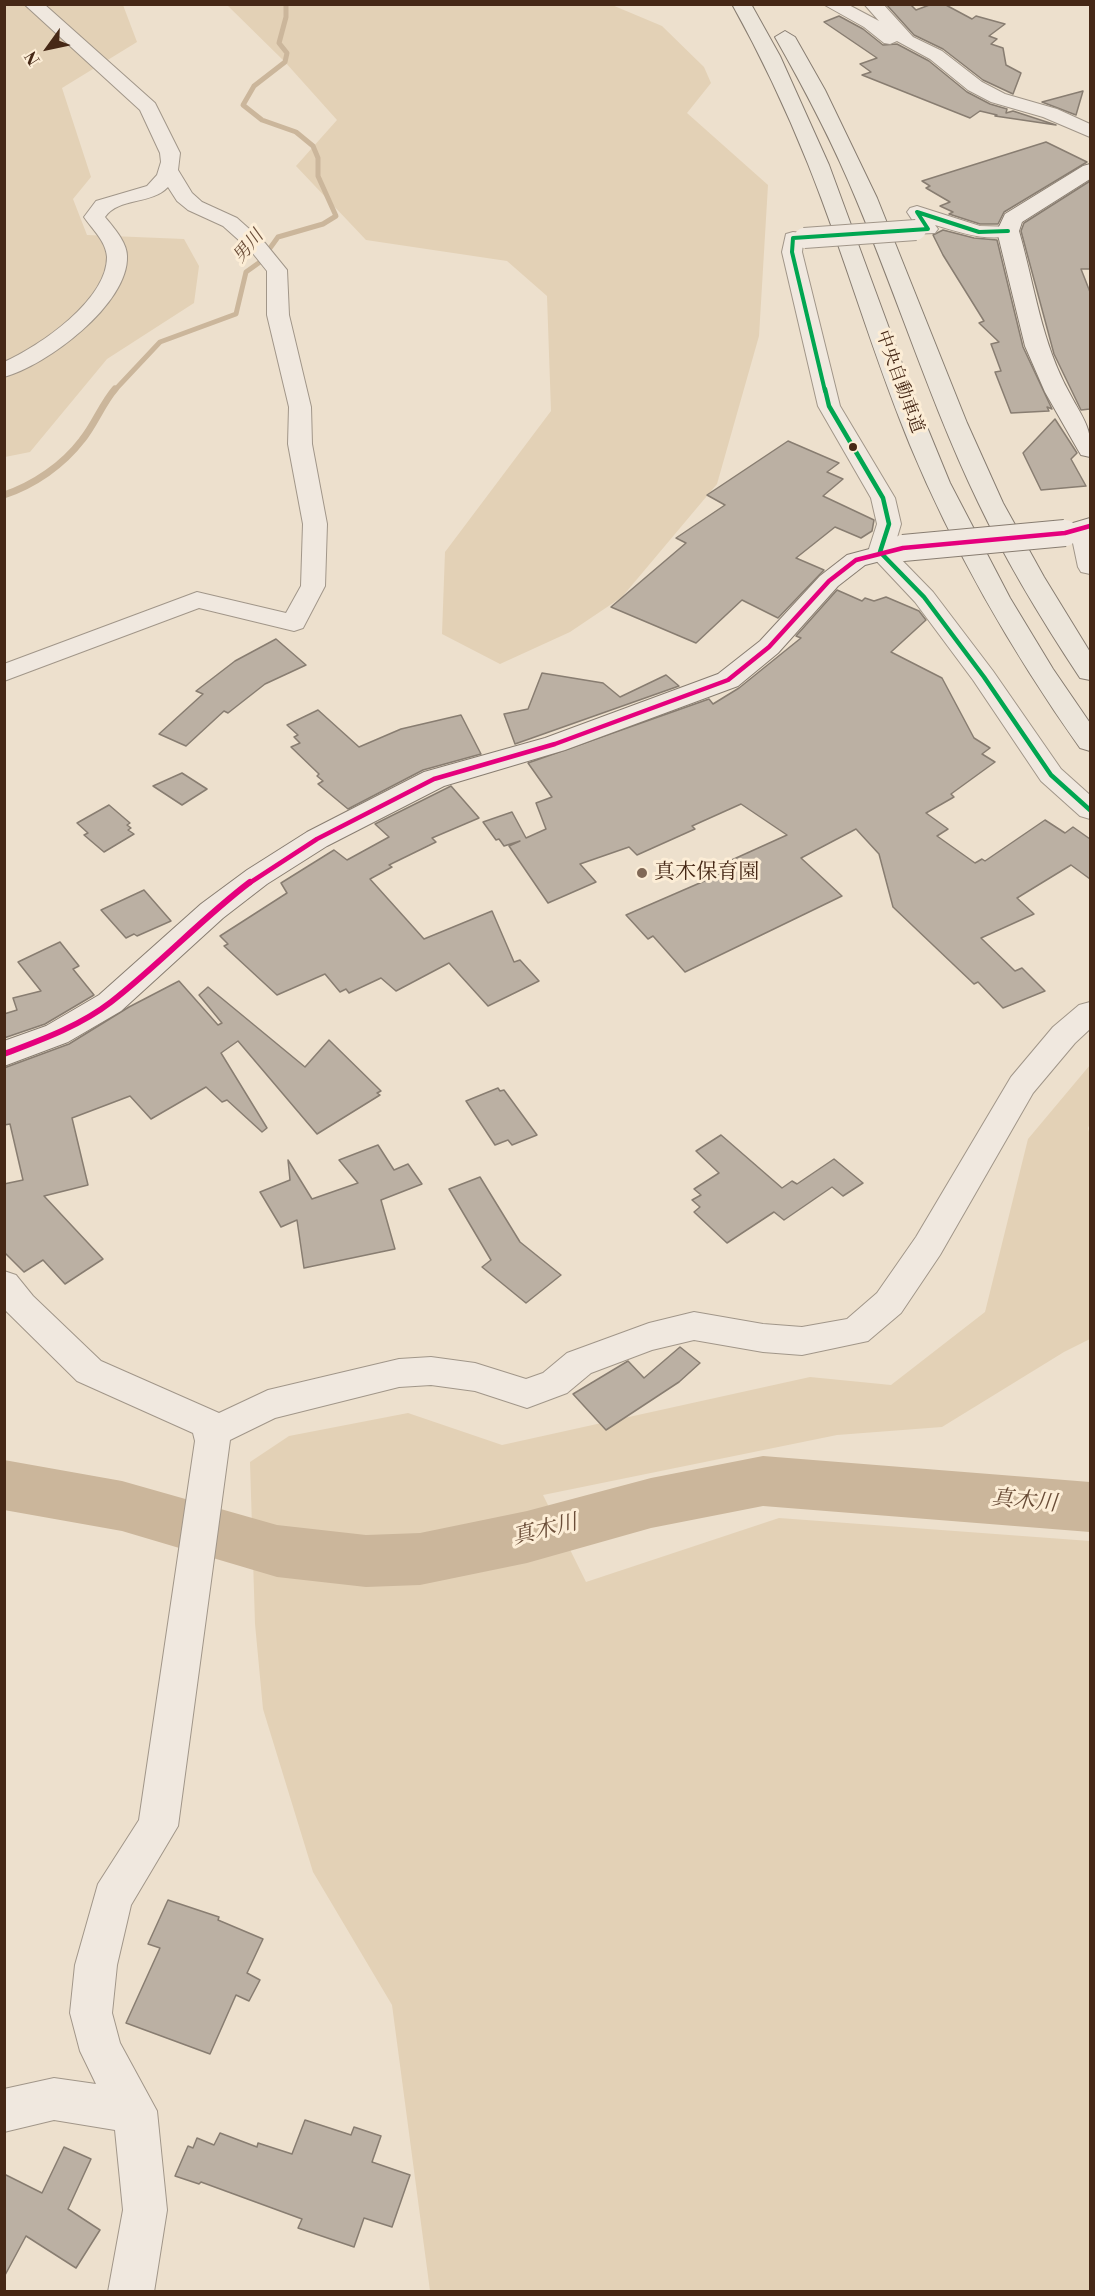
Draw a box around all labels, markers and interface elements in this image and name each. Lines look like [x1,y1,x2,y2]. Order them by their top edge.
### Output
north arrow [18,18,78,78]
text: N [21,47,45,69]
water label: 男川 [229,226,269,268]
street label: 中央自動車道 [870,328,928,436]
unlabelled marker [847,441,859,453]
place label: 真木保育園 [654,860,759,886]
marker: 真木保育園 [635,866,649,880]
water label: 真木川 [990,1486,1058,1518]
water label: 真木川 [510,1510,580,1552]

